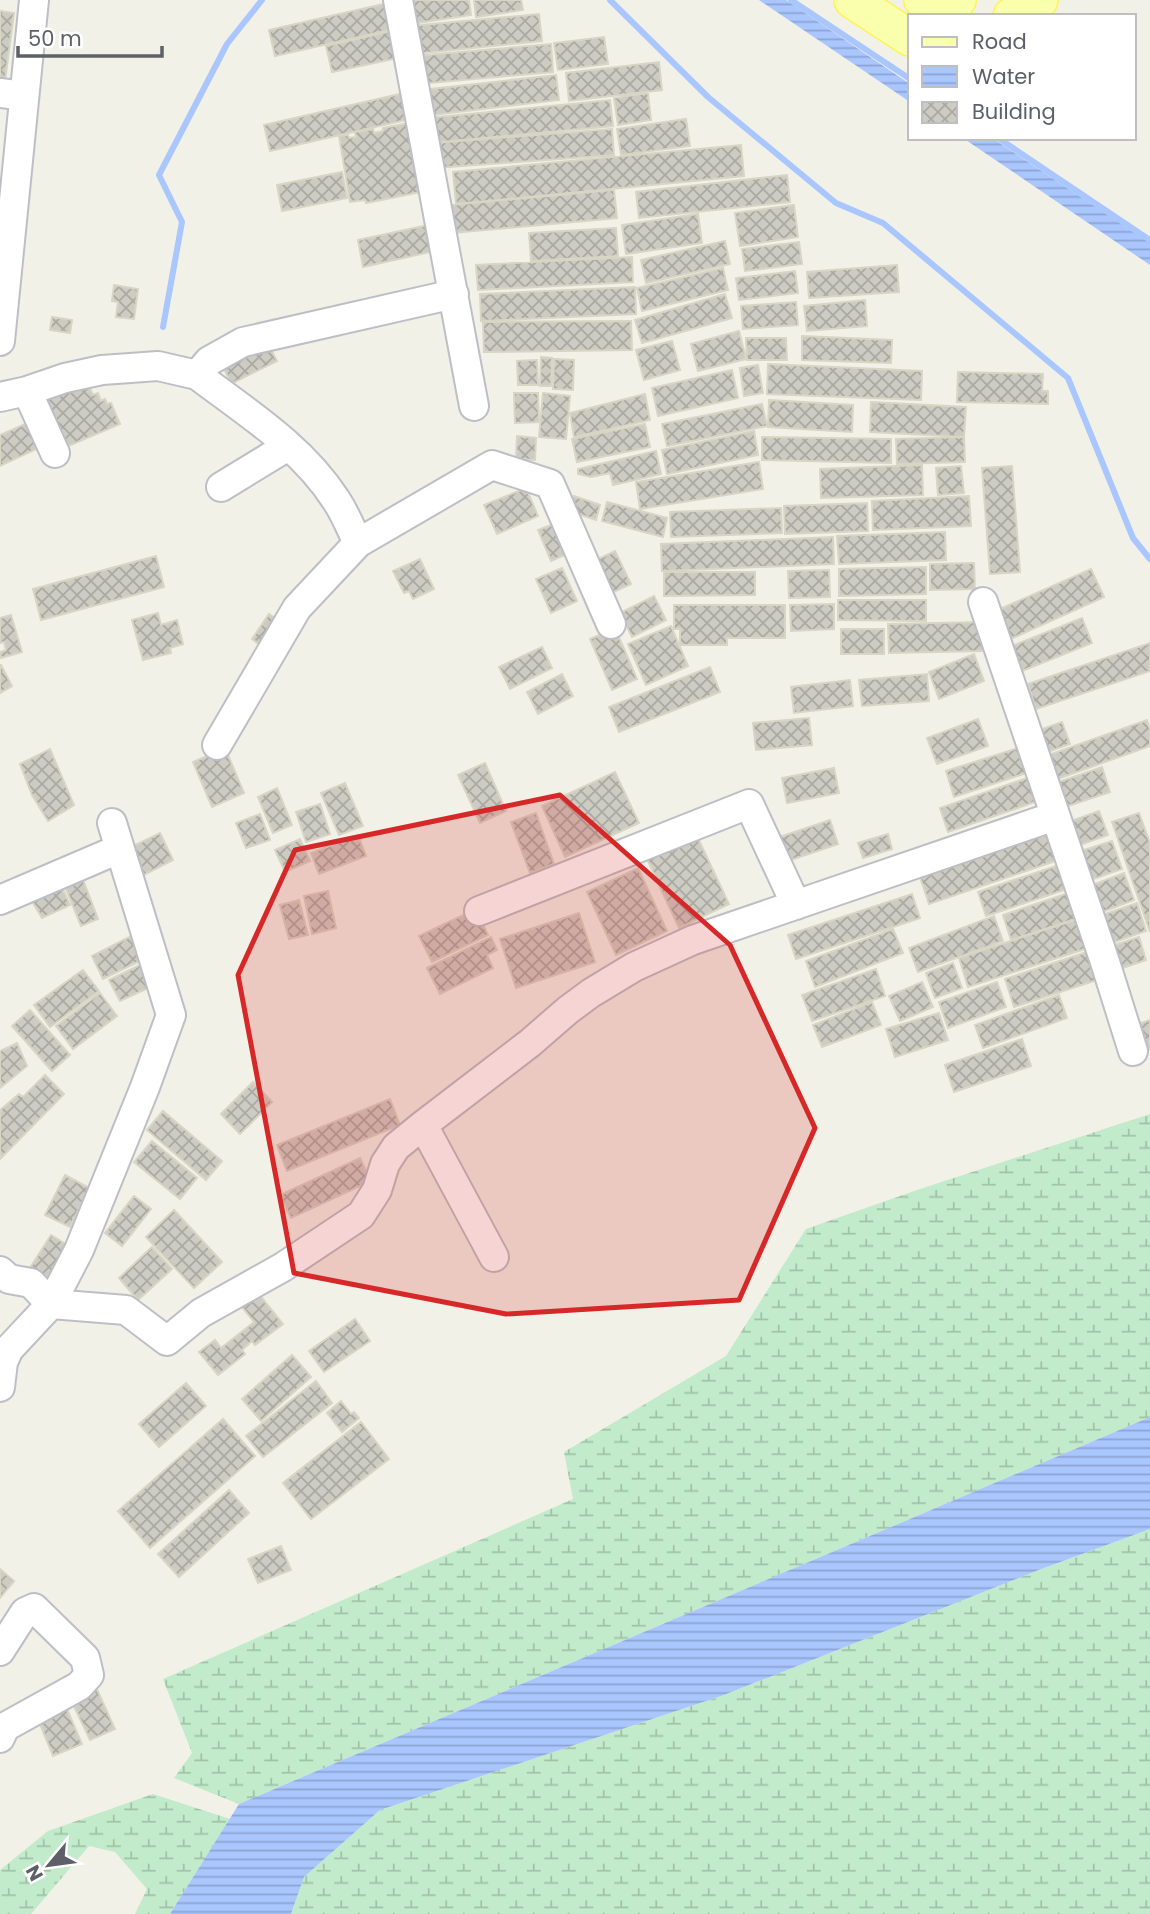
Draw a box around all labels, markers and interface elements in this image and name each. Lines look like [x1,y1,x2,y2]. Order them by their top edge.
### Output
scale bar [18,14,161,58]
legend [908,14,1136,140]
text: 50 m [28,24,82,53]
text: Road [972,27,1027,56]
text: Water [972,62,1035,91]
text: Building [972,97,1056,126]
north arrow [14,1830,84,1900]
text: N [19,1860,50,1886]

